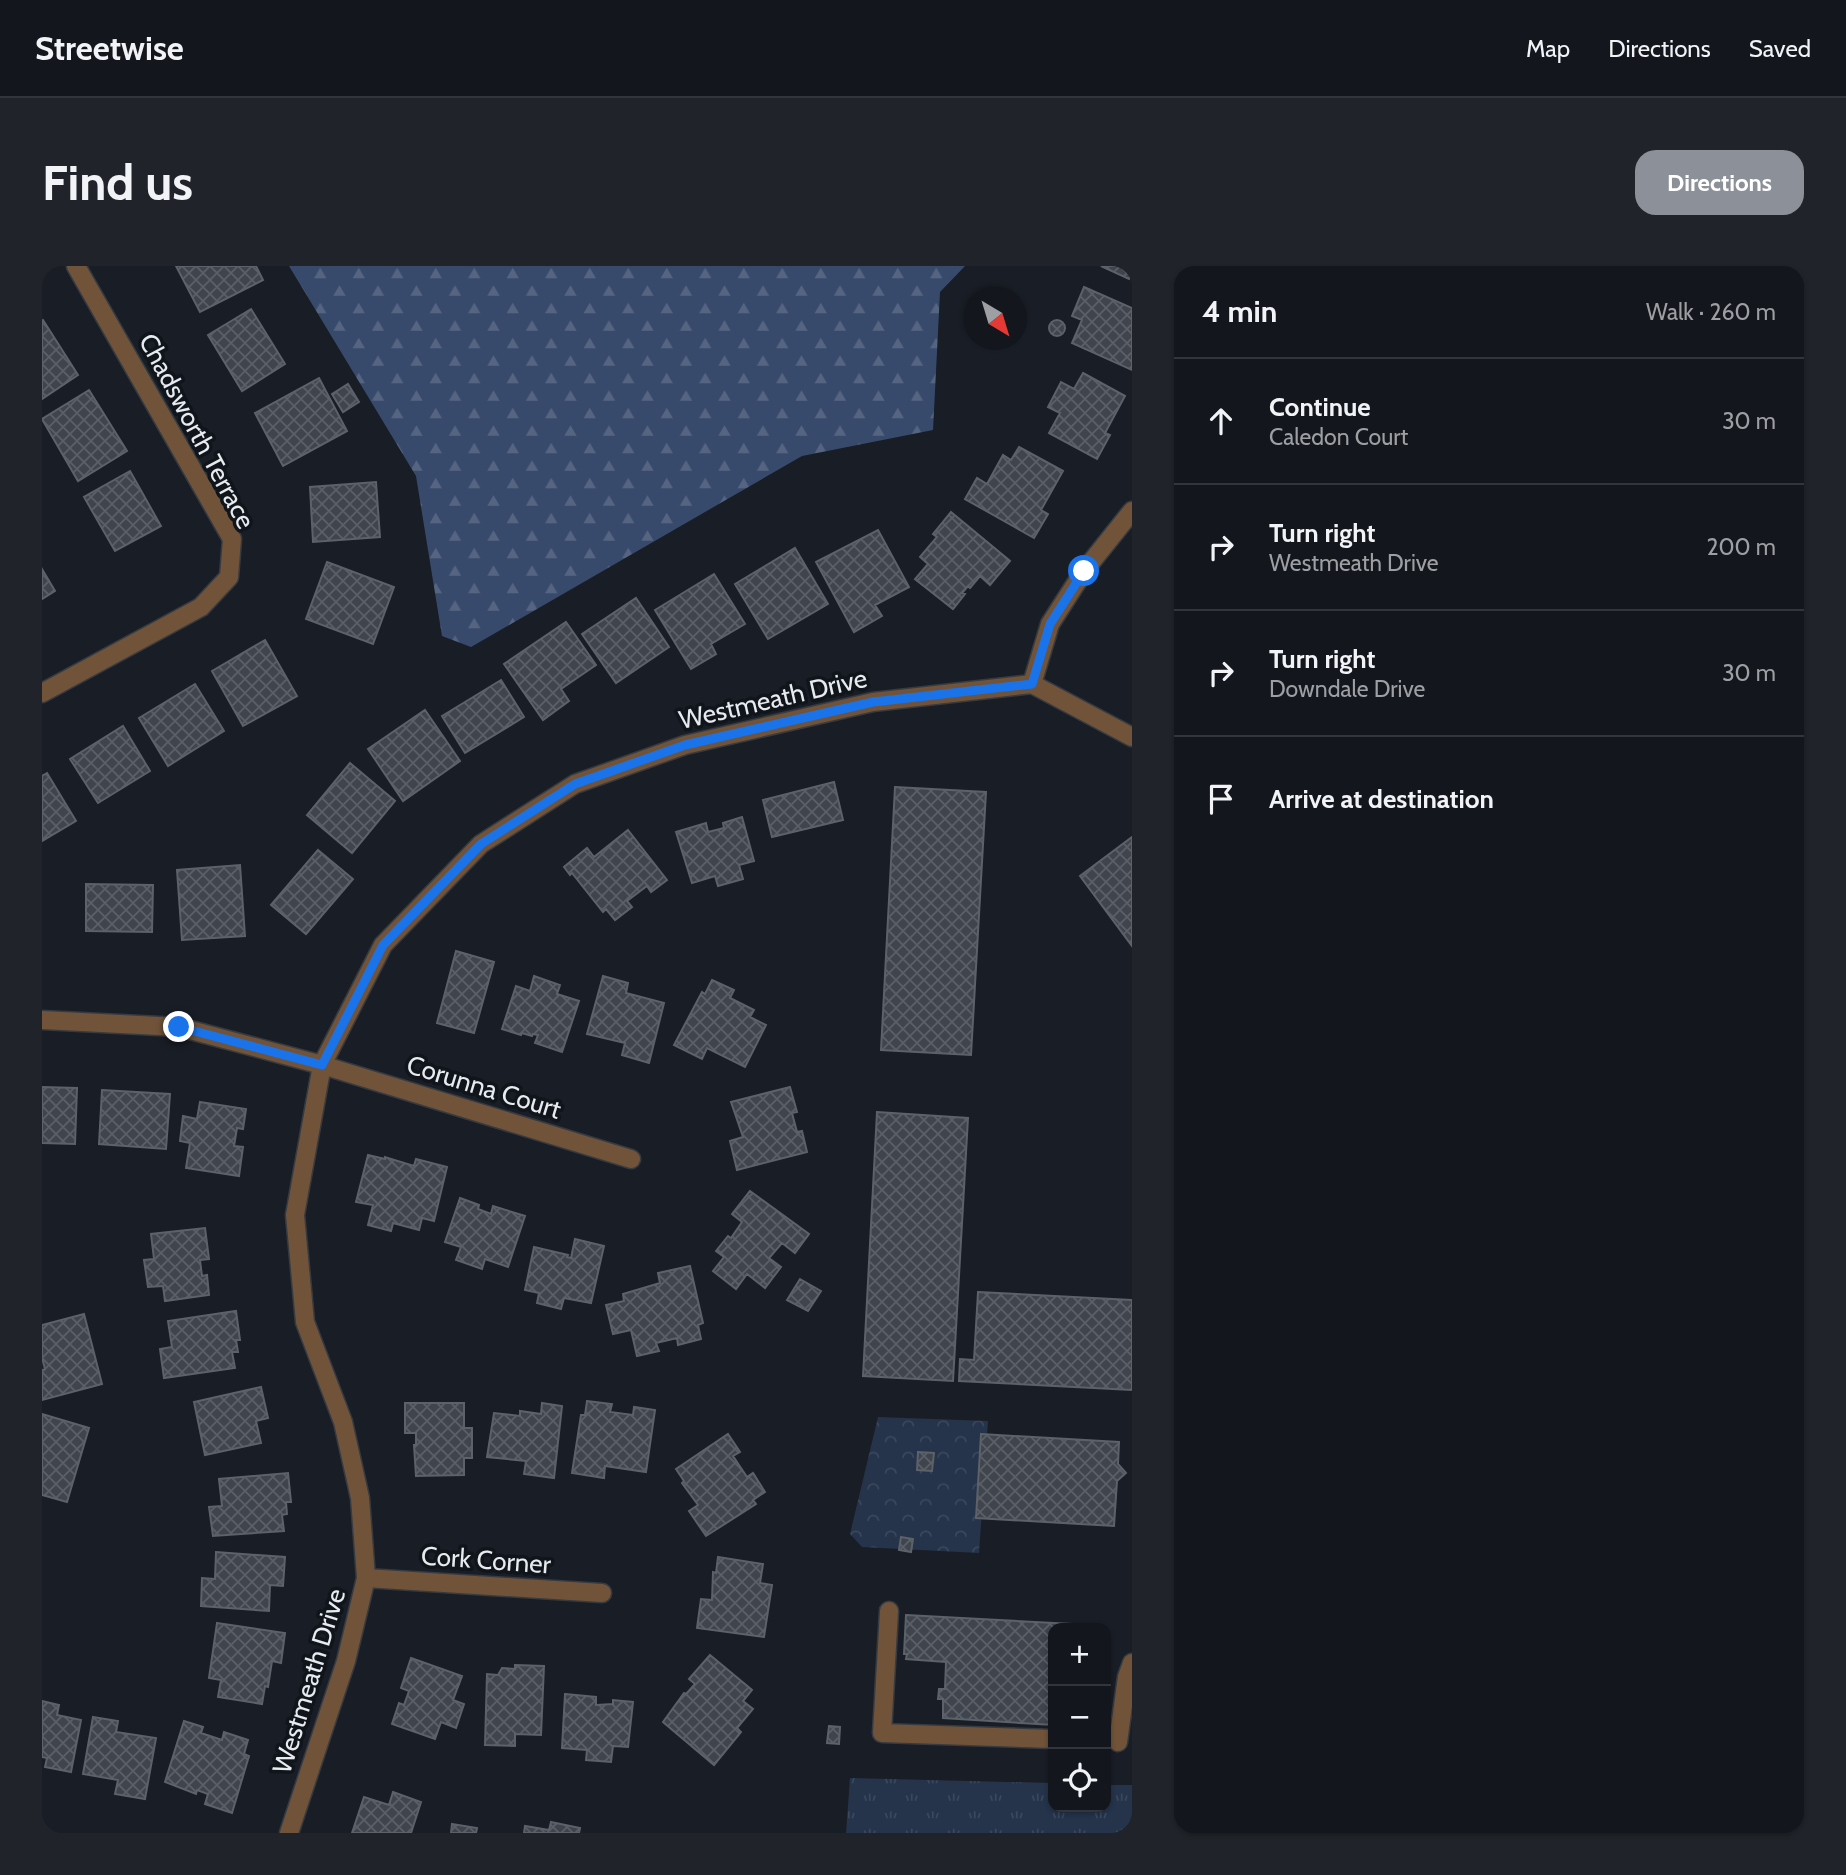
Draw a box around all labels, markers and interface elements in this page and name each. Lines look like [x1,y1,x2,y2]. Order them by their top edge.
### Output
text: Streetwise [35,28,184,68]
text: Map [1526,34,1570,63]
text: Directions [1608,34,1711,63]
text: Saved [1749,34,1811,63]
button: Directions [1635,150,1804,215]
text: Find us [42,153,193,212]
north arrow [964,287,1027,350]
text: 4 min [1202,293,1277,330]
text: Walk · 260 m [1646,298,1776,326]
street label: Chadsworth Terrace [132,328,262,534]
text: Continue [1269,391,1371,423]
icon: ahead [1202,402,1240,440]
text: 30 m [1722,407,1776,435]
text: Caledon Court [1269,423,1408,451]
text: Turn right [1269,517,1375,549]
icon: right [1202,528,1240,566]
text: 200 m [1706,533,1776,561]
text: Westmeath Drive [1269,549,1439,577]
route start [1068,555,1099,586]
text: Turn right [1269,643,1375,675]
icon: right [1202,654,1240,692]
text: 30 m [1722,659,1776,687]
street label: Westmeath Drive [676,662,870,736]
text: Downdale Drive [1269,675,1425,703]
icon: arrive [1202,780,1240,818]
text: Arrive at destination [1269,783,1494,815]
route end [163,1011,194,1042]
street label: Corunna Court [403,1048,565,1126]
street label: Cork Corner [420,1540,553,1581]
street label: Westmeath Drive [266,1585,352,1777]
map controls [1048,1623,1111,1812]
button: + [1048,1623,1111,1686]
button: − [1048,1686,1111,1749]
button: locate [1048,1749,1111,1812]

